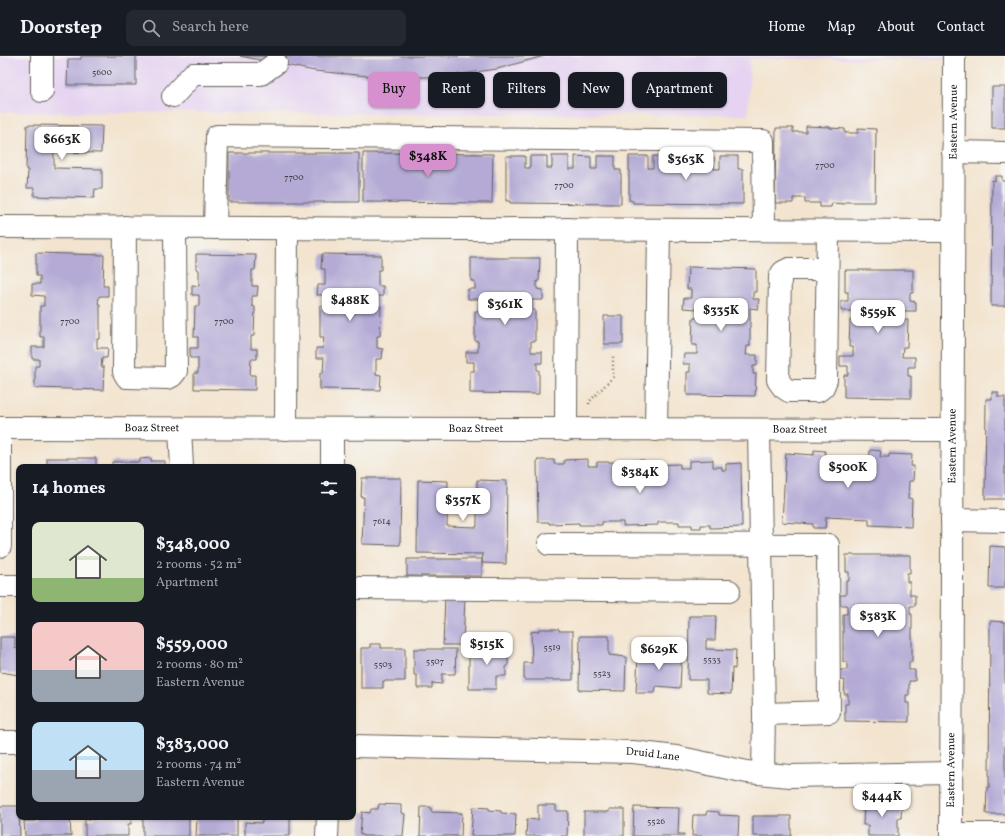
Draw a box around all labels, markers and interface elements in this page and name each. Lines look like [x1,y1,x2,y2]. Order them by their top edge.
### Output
search box [126,10,406,46]
text: Doorstep [20,15,102,41]
icon: search [140,17,162,39]
text: Search here [172,17,249,38]
text: Home [768,18,805,37]
text: Map [827,18,855,37]
text: About [877,18,915,37]
text: Contact [937,18,985,37]
house number: 5600 [92,66,113,79]
chip: Buy [368,72,420,108]
chip: Rent [428,72,485,108]
chip: Filters [493,72,560,108]
chip: New [568,72,624,108]
chip: Apartment [632,72,727,108]
street label: Eastern Avenue [946,84,961,160]
pin: $663K [34,127,90,161]
text: $663K [43,131,81,149]
pin: $348K [400,144,456,178]
pin: $363K [658,147,714,181]
text: $348K [409,148,447,166]
text: $363K [668,151,704,169]
house number: 7700 [815,159,835,172]
house number: 7700 [284,171,304,184]
house number: 7700 [554,179,574,192]
pin: $488K [322,288,378,322]
text: $488K [331,292,369,310]
pin: $361K [477,292,533,326]
text: $361K [487,296,523,314]
pin: $335K [693,298,749,332]
pin: $559K [850,300,906,334]
text: $335K [703,302,739,320]
text: $559K [860,304,896,322]
house number: 7700 [60,315,80,328]
house number: 7700 [214,315,234,328]
street label: Eastern Avenue [945,408,960,484]
street label: Boaz Street [125,421,180,436]
street label: Boaz Street [449,421,504,437]
street label: Boaz Street [773,422,828,437]
pin: $500K [820,455,876,489]
text: $500K [829,459,867,477]
pin: $384K [612,460,668,494]
text: $384K [621,464,659,482]
text: 14 homes [32,477,106,500]
icon: filters [318,477,340,499]
pin: $357K [435,488,491,522]
text: $357K [445,492,481,510]
house number: 7614 [373,515,391,528]
text: $348,000 [156,533,230,556]
icon: home [64,538,112,586]
text: 2 rooms · 52 m² [156,556,242,574]
text: Apartment [156,574,219,592]
pin: $383K [850,604,906,638]
text: $383K [859,608,897,626]
pin: $515K [459,632,515,666]
text: $559,000 [156,633,228,656]
text: $515K [470,636,504,654]
pin: $629K [631,637,687,671]
icon: home [64,638,112,686]
house number: 5519 [544,641,561,654]
text: $629K [640,641,678,659]
house number: 5533 [703,653,721,666]
house number: 5507 [426,655,444,668]
text: 2 rooms · 80 m² [156,656,243,674]
house number: 5503 [374,658,393,671]
house number: 5523 [593,667,611,680]
text: Eastern Avenue [156,674,245,692]
street label: Eastern Avenue [944,732,959,808]
text: $383,000 [156,733,229,756]
icon: home [64,738,112,786]
street label: Druid Lane [626,744,681,765]
text: 2 rooms · 74 m² [156,756,241,774]
text: Eastern Avenue [156,774,245,792]
pin: $444K [854,784,910,818]
text: $444K [862,788,902,806]
house number: 5526 [647,815,665,828]

